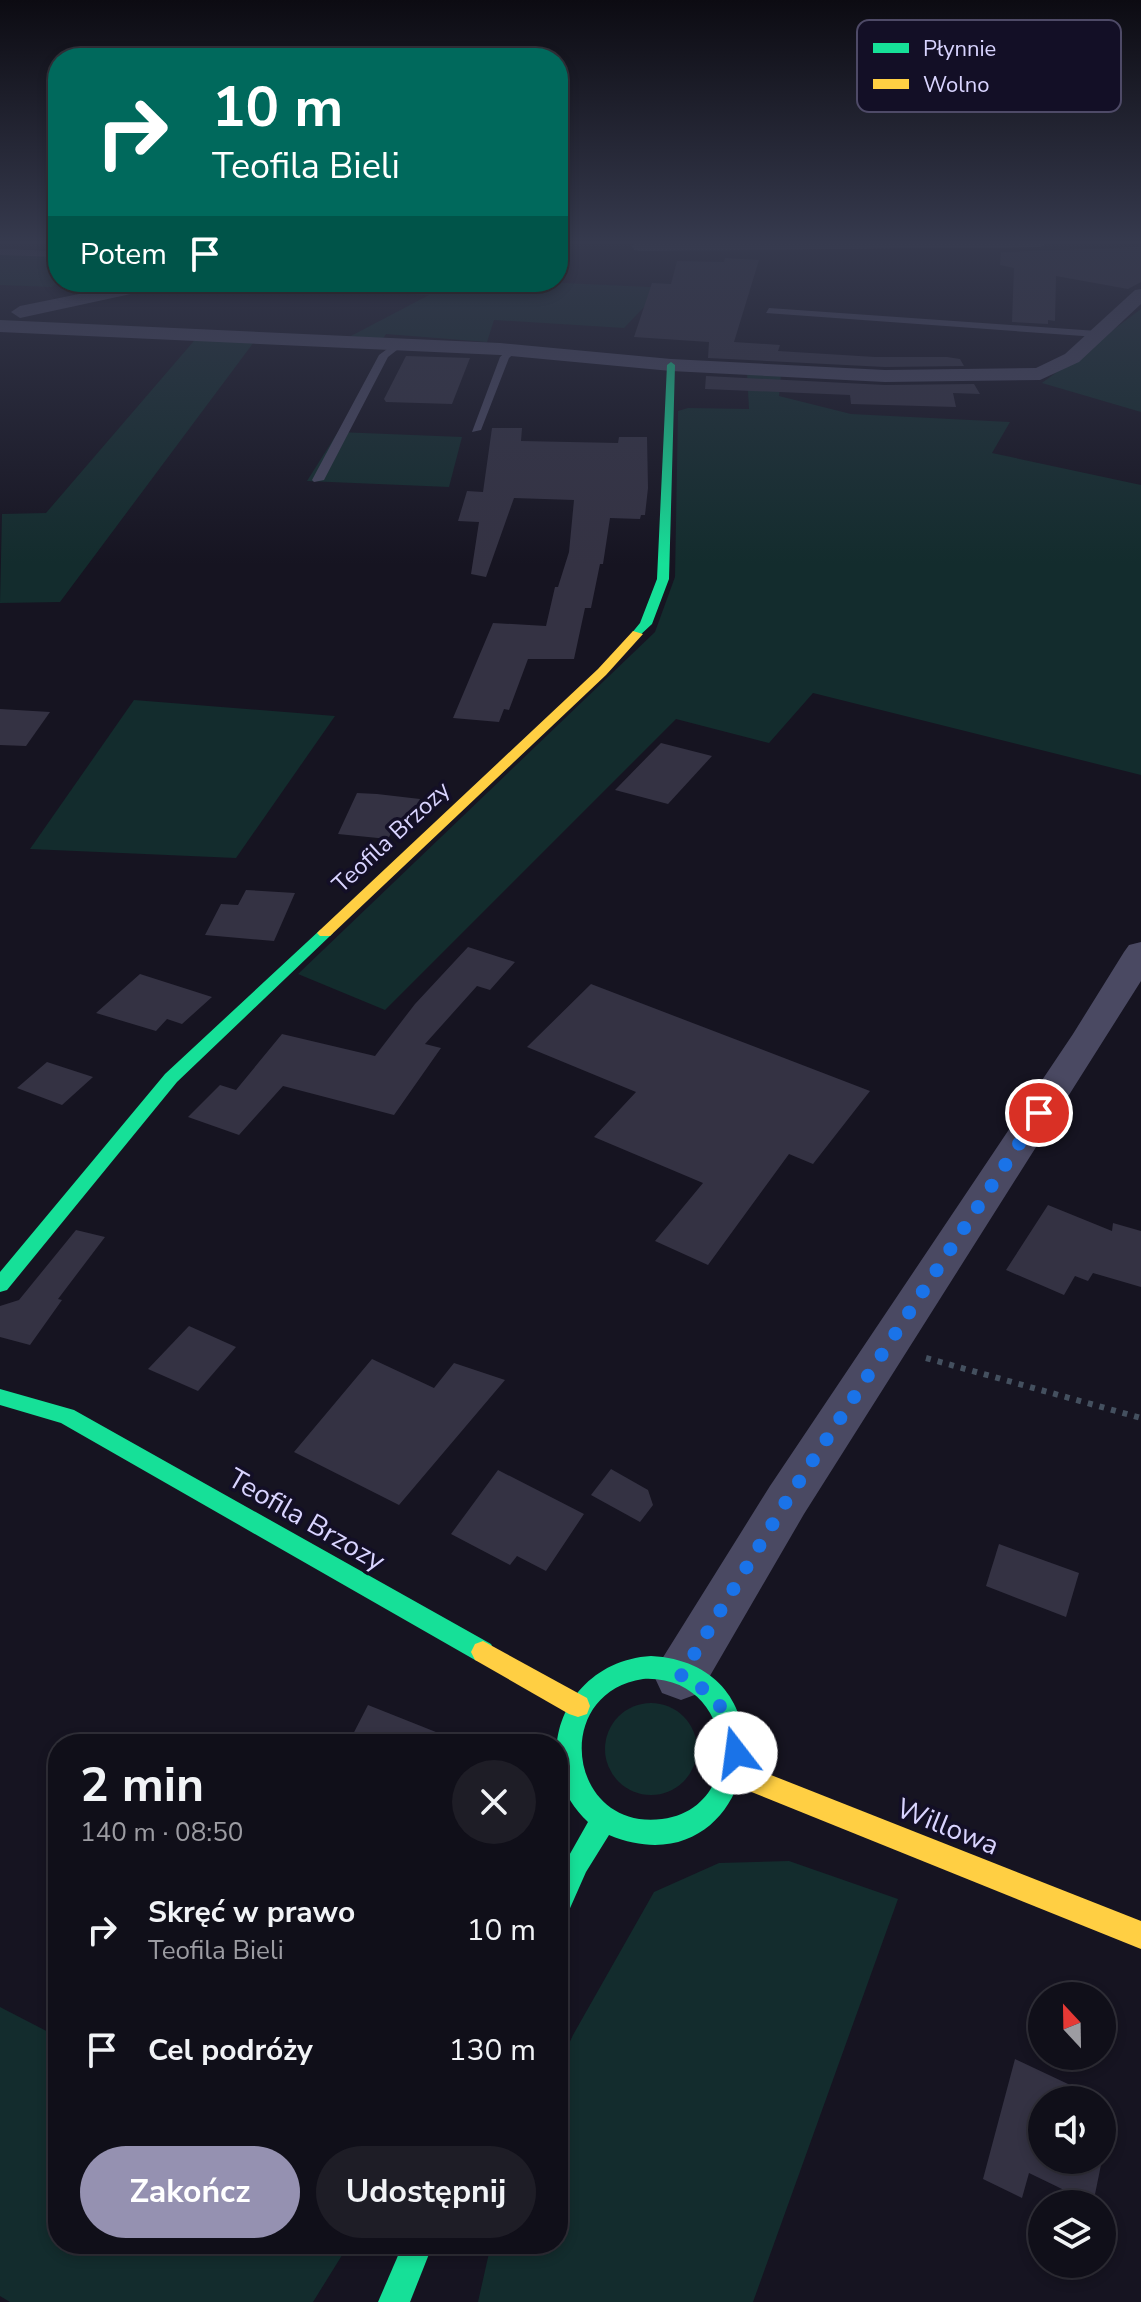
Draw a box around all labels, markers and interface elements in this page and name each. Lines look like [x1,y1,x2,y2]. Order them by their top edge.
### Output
legend [857,20,1121,112]
text: Płynnie [923,34,996,64]
text: 10 m [212,69,343,146]
text: Wolno [923,70,989,100]
icon: right [80,80,184,184]
text: Teofila Bieli [212,142,400,191]
icon: arrive [183,232,227,276]
text: Potem [80,234,167,275]
street label: Teofila Brzozy [325,774,457,900]
pin [1005,1079,1073,1147]
icon: arrive [1017,1091,1061,1135]
street label: Teofila Brzozy [221,1460,392,1580]
position arrow [694,1711,778,1795]
text: 2 min [80,1752,204,1818]
button: close [452,1760,536,1844]
street label: Willowa [891,1789,1004,1865]
text: 140 m · 08:50 [80,1815,243,1850]
text: Skręć w prawo [148,1892,355,1933]
icon: right [80,1908,124,1952]
text: 10 m [467,1910,536,1951]
text: Teofila Bieli [148,1933,284,1968]
north arrow [1028,1982,1116,2070]
map controls [1028,1982,1116,2278]
icon: arrive [80,2028,124,2072]
text: Cel podróży [148,2030,313,2071]
text: 130 m [449,2030,536,2071]
button: sound [1028,2086,1116,2174]
button: Zakończ [80,2146,300,2238]
button: Udostępnij [316,2146,536,2238]
button: layers [1028,2190,1116,2278]

